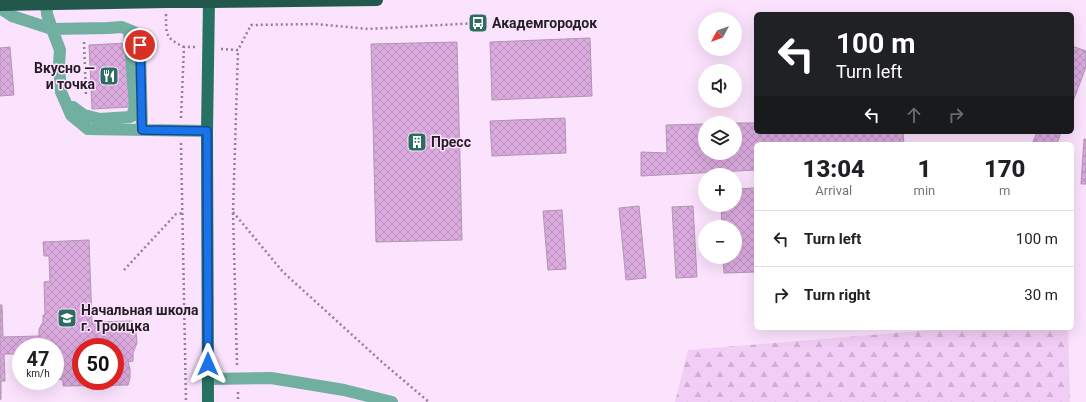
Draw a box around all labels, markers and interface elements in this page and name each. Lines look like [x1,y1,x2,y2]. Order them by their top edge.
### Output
bus stop icon: Академгородок [467,12,489,34]
north arrow [698,12,742,56]
map controls [698,12,742,264]
place label: Академгородок [492,15,597,31]
text: 100 m [836,27,915,60]
pin [123,28,157,62]
icon: left [770,28,822,80]
icon: arrive [129,34,151,56]
place label: Вкусно — и точка [34,60,96,92]
text: Turn left [836,61,902,82]
button: sound [698,64,742,108]
restaurant icon: Вкусно — и точка [98,65,120,87]
icon: left [861,104,883,126]
icon: ahead [903,104,925,126]
icon: right [945,104,967,126]
button: layers [698,116,742,160]
building icon: Пресс [406,131,428,153]
place label: Пресс [431,134,471,150]
text: 13:04 [803,155,865,183]
text: 1 [917,155,931,183]
text: 170 [984,155,1025,183]
button: + [698,168,742,212]
text: Arrival [815,183,852,198]
text: min [914,183,935,198]
text: m [999,183,1010,198]
button: − [698,220,742,264]
icon: left [770,228,792,250]
text: Turn left [804,230,861,248]
text: 100 m [1016,230,1058,248]
icon: right [770,284,792,306]
text: Turn right [804,286,870,304]
text: 30 m [1024,286,1058,304]
place label: Начальная школа г. Троицка [81,302,199,334]
school or university icon: Начальная школа г. Троицка [56,307,78,329]
speed limit sign: 50 [72,338,124,390]
position arrow [187,343,229,385]
text: 47 [27,347,49,371]
text: km/h [26,368,50,379]

